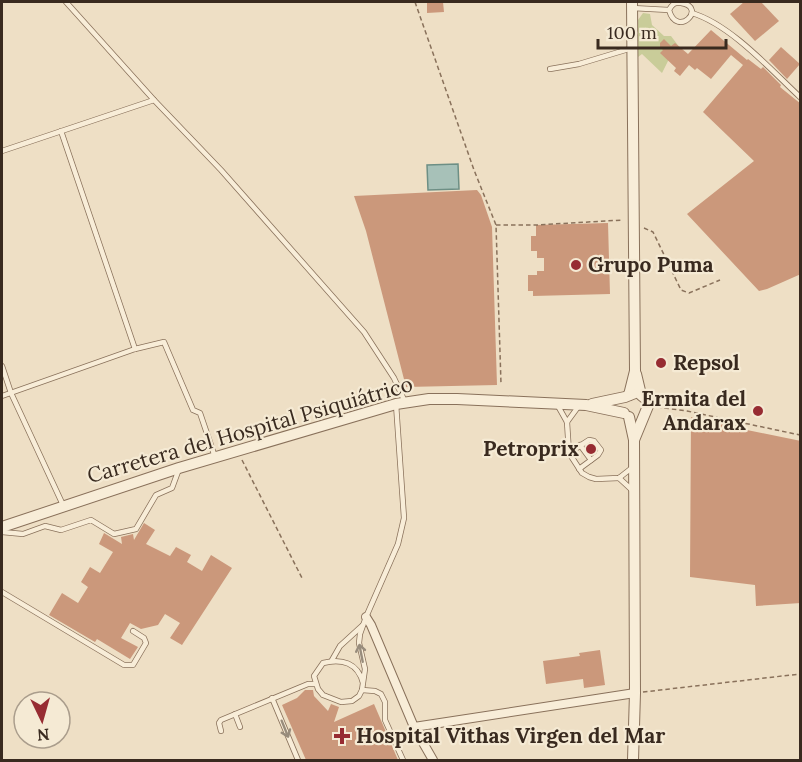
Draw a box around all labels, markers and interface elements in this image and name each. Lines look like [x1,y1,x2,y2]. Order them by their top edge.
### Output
scale bar [598,12,726,50]
text: 100 m [607,21,657,44]
place label: Grupo Puma [588,251,714,278]
marker: Grupo Puma [569,258,583,272]
place label: Repsol [673,349,740,376]
marker: Repsol [654,356,668,370]
street label: Carretera del Hospital Psiquiátrico [84,370,416,489]
place label: Ermita del Andarax [641,385,746,436]
marker: Ermita del Andarax [751,404,765,418]
place label: Petroprix [483,435,579,462]
marker: Petroprix [584,442,598,456]
one-way arrow [355,644,366,663]
north arrow [12,690,72,750]
one-way arrow [280,720,291,738]
place label: Hospital Vithas Virgen del Mar [356,722,665,749]
text: N [36,724,50,745]
marker: Hospital Vithas Virgen del Mar [333,727,351,745]

